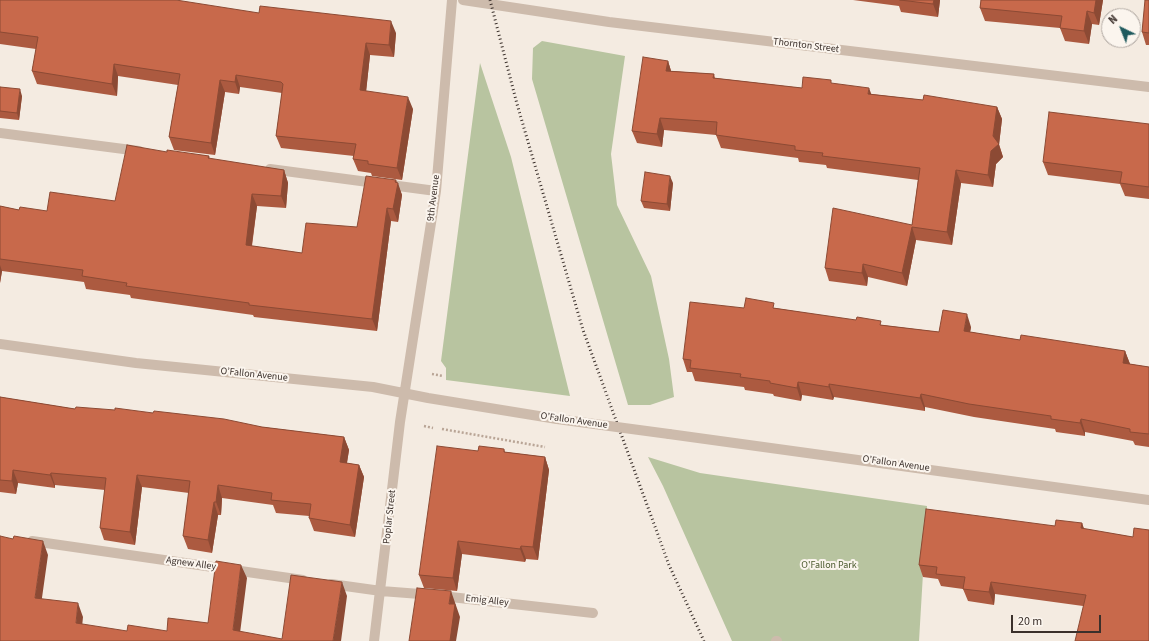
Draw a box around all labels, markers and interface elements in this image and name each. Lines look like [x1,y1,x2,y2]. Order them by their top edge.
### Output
north arrow [1101,8,1141,48]
text: N [1105,12,1121,28]
street label: Thornton Street [772,36,840,56]
street label: 9th Avenue [425,174,443,222]
street label: O’Fallon Avenue [220,366,288,384]
street label: O’Fallon Avenue [540,410,608,432]
street label: O’Fallon Avenue [862,453,930,475]
street label: Poplar Street [381,489,399,545]
street label: Agnew Alley [165,555,217,573]
park label: O'Fallon Park [801,560,857,572]
street label: Emig Alley [465,593,509,609]
scale bar [1013,607,1103,633]
text: 20 m [1018,613,1042,630]

